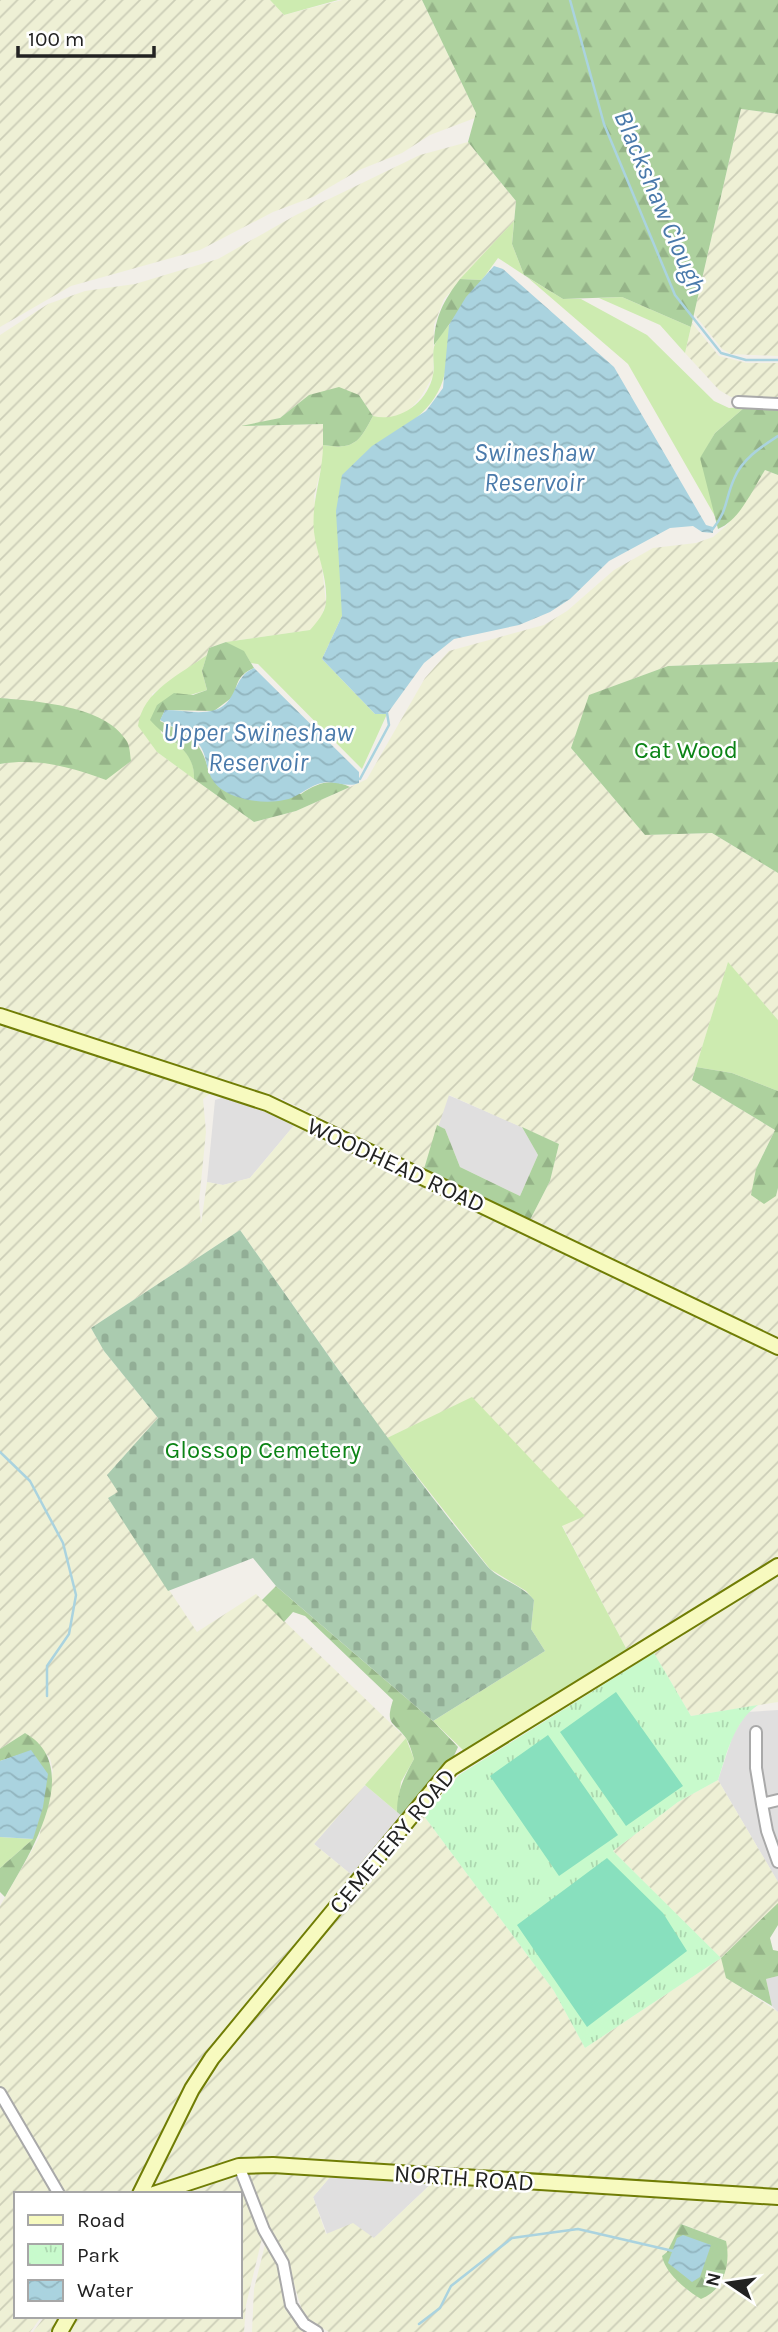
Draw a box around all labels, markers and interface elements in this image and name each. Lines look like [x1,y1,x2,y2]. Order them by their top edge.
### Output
scale bar [18,14,154,58]
text: 100 m [28,27,85,51]
water label: Blackshaw Clough [607,105,713,299]
water label: Swineshaw Reservoir [474,437,595,498]
water label: Upper Swineshaw Reservoir [163,717,354,778]
park label: Cat Wood [634,736,738,764]
street label: WOODHEAD ROAD [303,1112,489,1218]
park label: Glossop Cemetery [165,1436,361,1464]
street label: CEMETERY ROAD [323,1763,461,1919]
street label: NORTH ROAD [393,2159,535,2197]
legend [14,2192,242,2318]
text: Road [77,2208,125,2232]
text: Park [77,2243,120,2267]
north arrow [694,2248,764,2318]
text: N [701,2270,726,2289]
text: Water [77,2278,133,2302]

